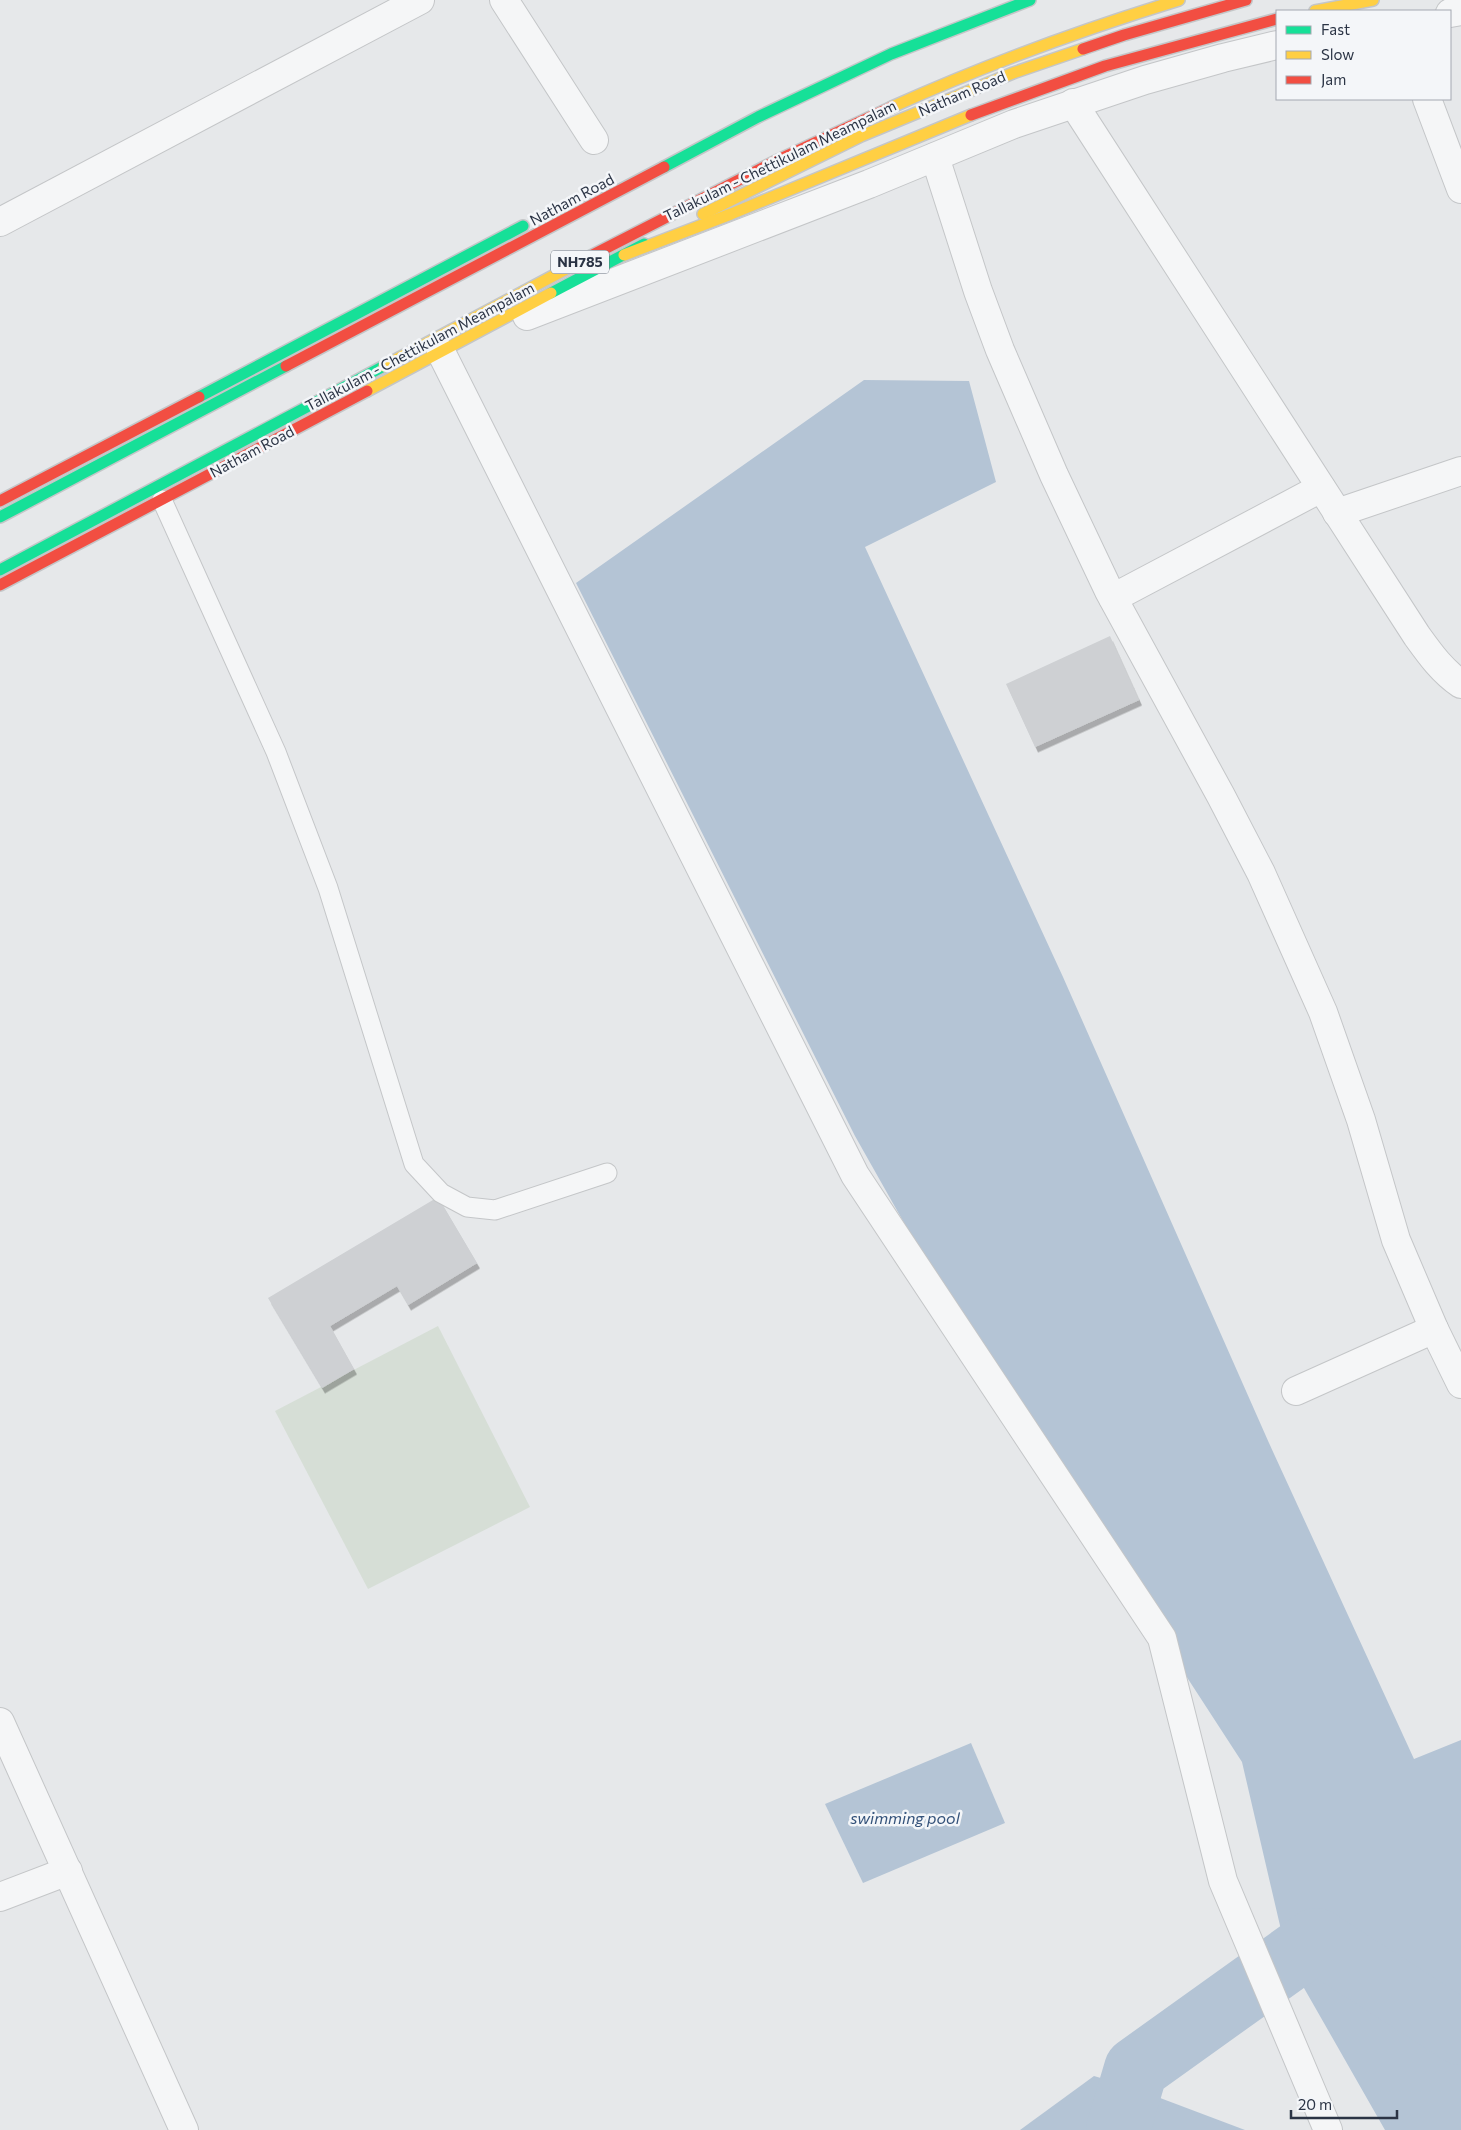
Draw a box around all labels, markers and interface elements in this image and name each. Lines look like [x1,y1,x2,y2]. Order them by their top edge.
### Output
legend [1276,10,1451,100]
text: Fast [1321,20,1350,38]
text: Slow [1321,45,1354,63]
street label: Natham Road [915,67,1008,119]
text: Jam [1321,70,1346,88]
street label: Tallakulam - Chettikulam Meampalam [660,96,899,224]
street label: Natham Road [526,169,617,229]
road number: NH785 [551,250,609,274]
street label: Tallakulam - Chettikulam Meampalam [302,278,537,414]
street label: Natham Road [206,421,297,481]
water label: swimming pool [850,1808,961,1827]
scale bar [1291,2088,1397,2120]
text: 20 m [1298,2095,1332,2113]

